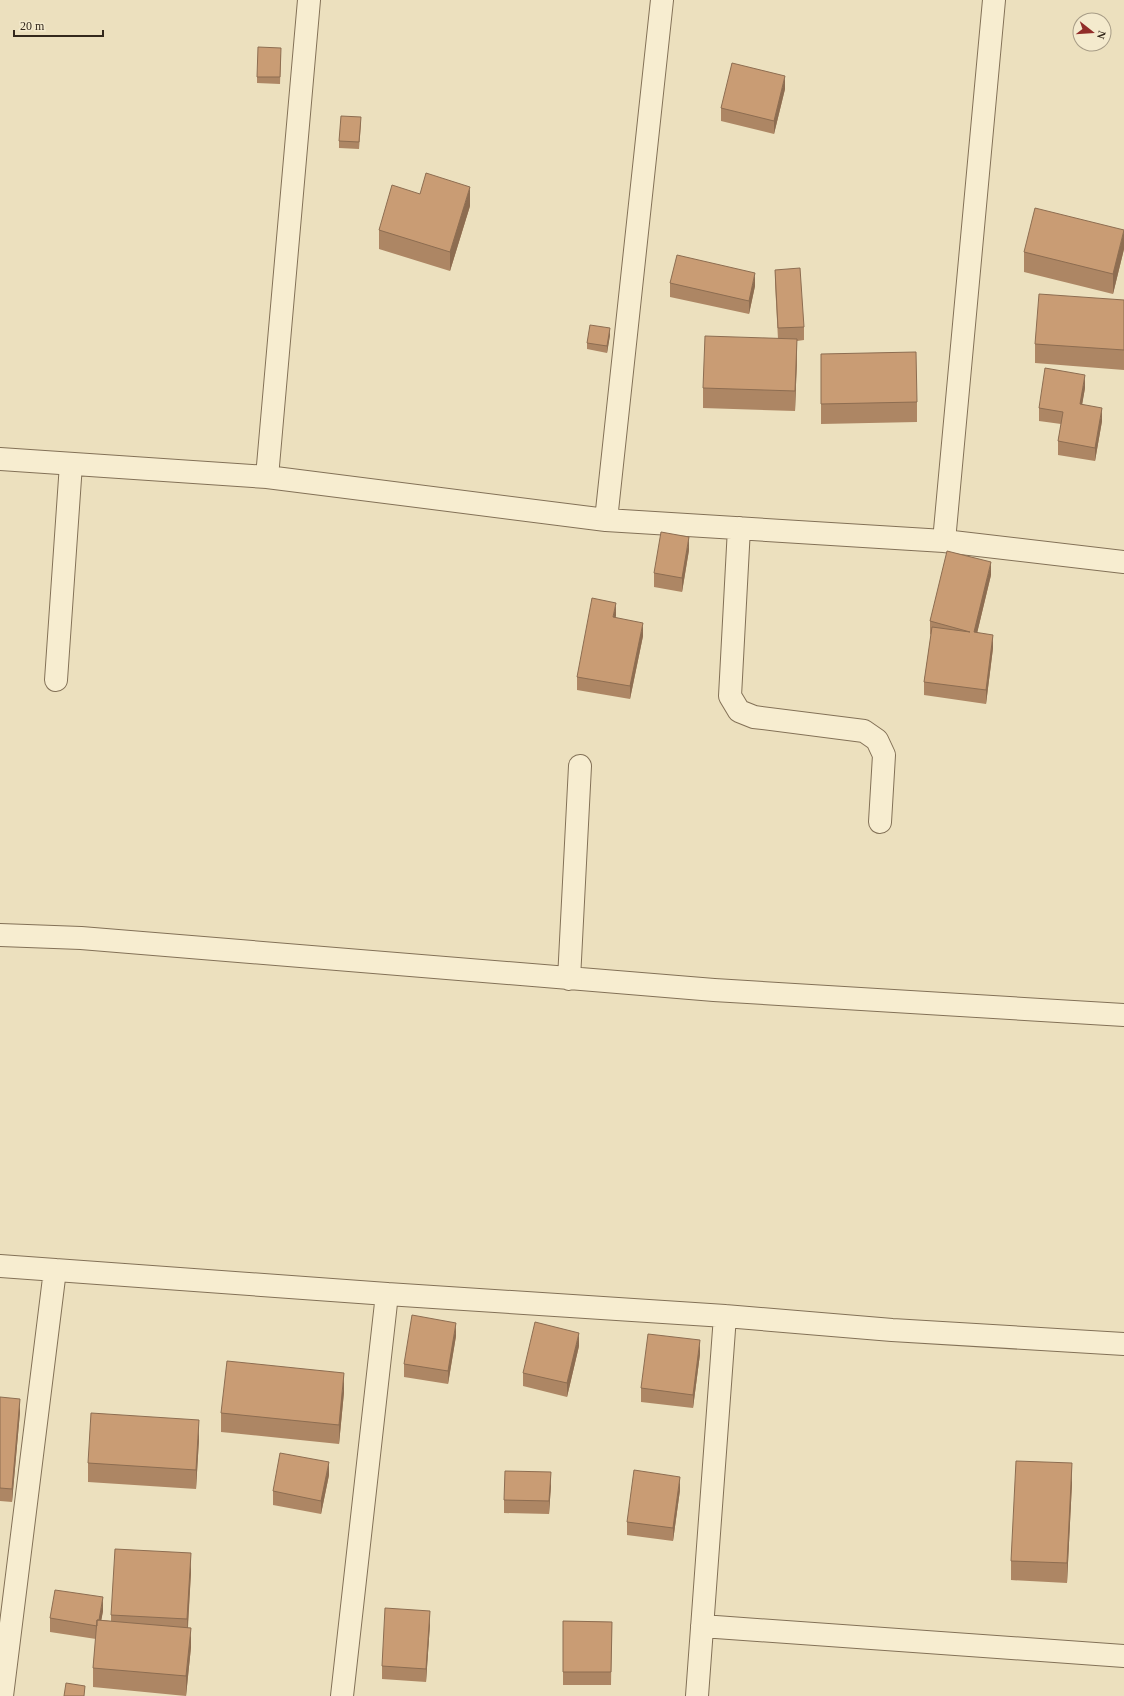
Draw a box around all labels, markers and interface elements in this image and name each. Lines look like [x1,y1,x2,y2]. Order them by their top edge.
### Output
scale bar [14,12,103,38]
north arrow [1072,12,1112,52]
text: 20 m [20,19,45,33]
text: N [1095,29,1108,41]

